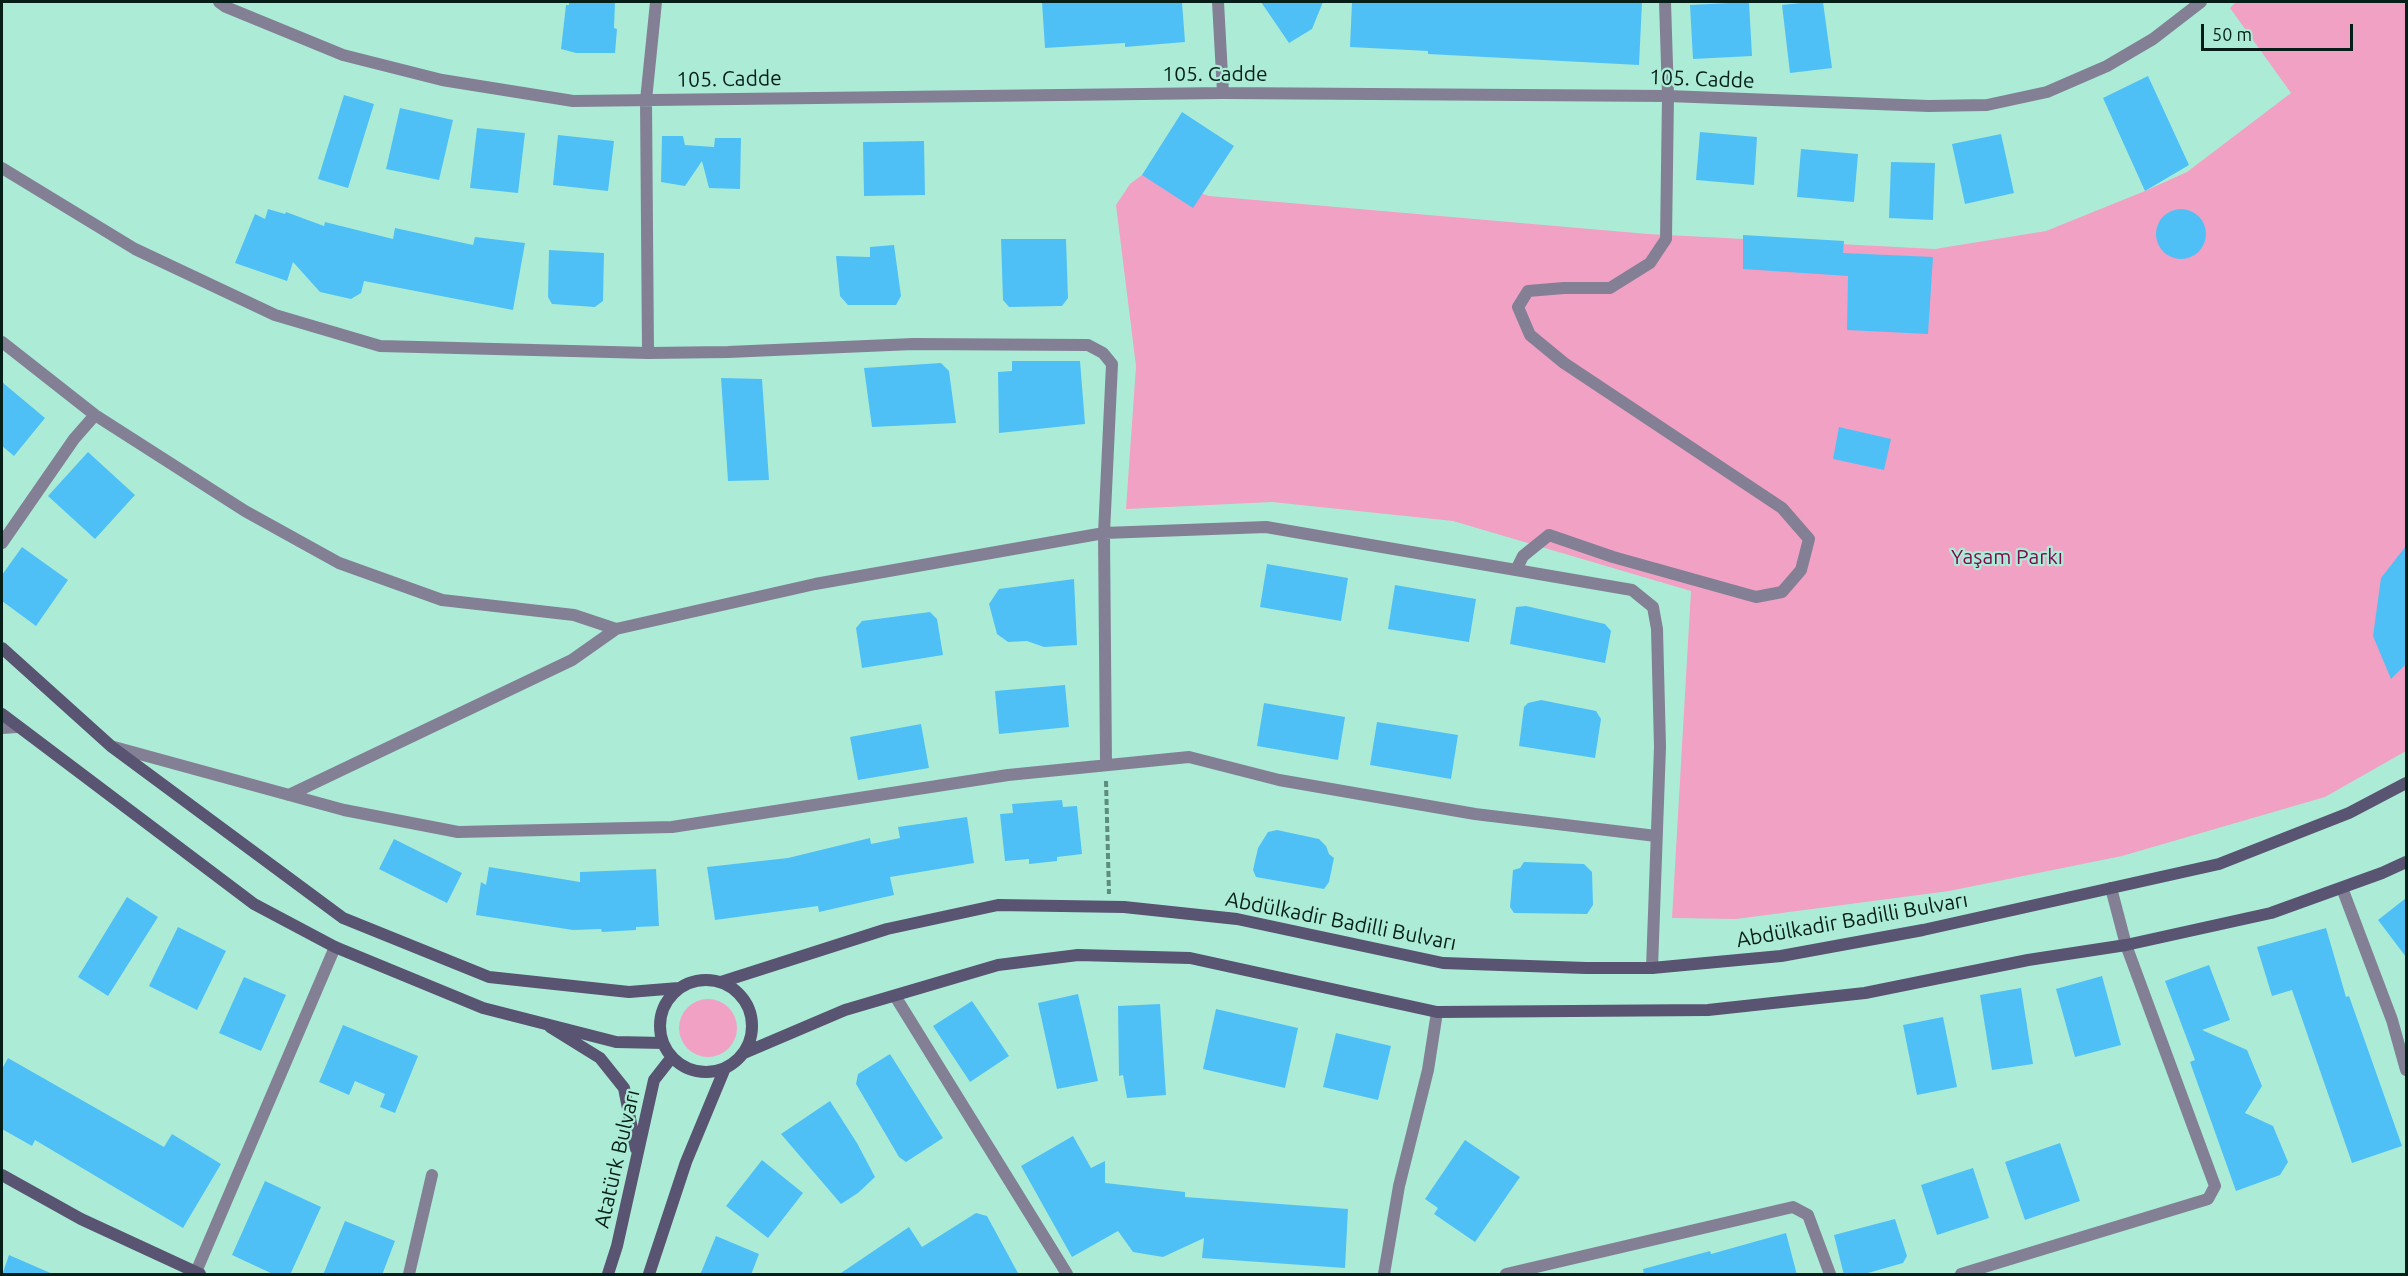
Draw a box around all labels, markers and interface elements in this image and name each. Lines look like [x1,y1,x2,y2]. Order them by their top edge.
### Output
scale bar [2204,12,2356,50]
text: 50 m [2212,24,2252,44]
street label: 105. Cadde [1162,61,1268,87]
street label: 105. Cadde [676,65,782,93]
street label: 105. Cadde [1649,65,1755,93]
park label: Yaşam Parkı [1951,544,2063,570]
street label: Abdülkadir Badilli Bulvarı [1223,886,1459,956]
street label: Abdülkadir Badilli Bulvarı [1734,887,1970,953]
street label: Atatürk Bulvarı [589,1087,645,1231]

